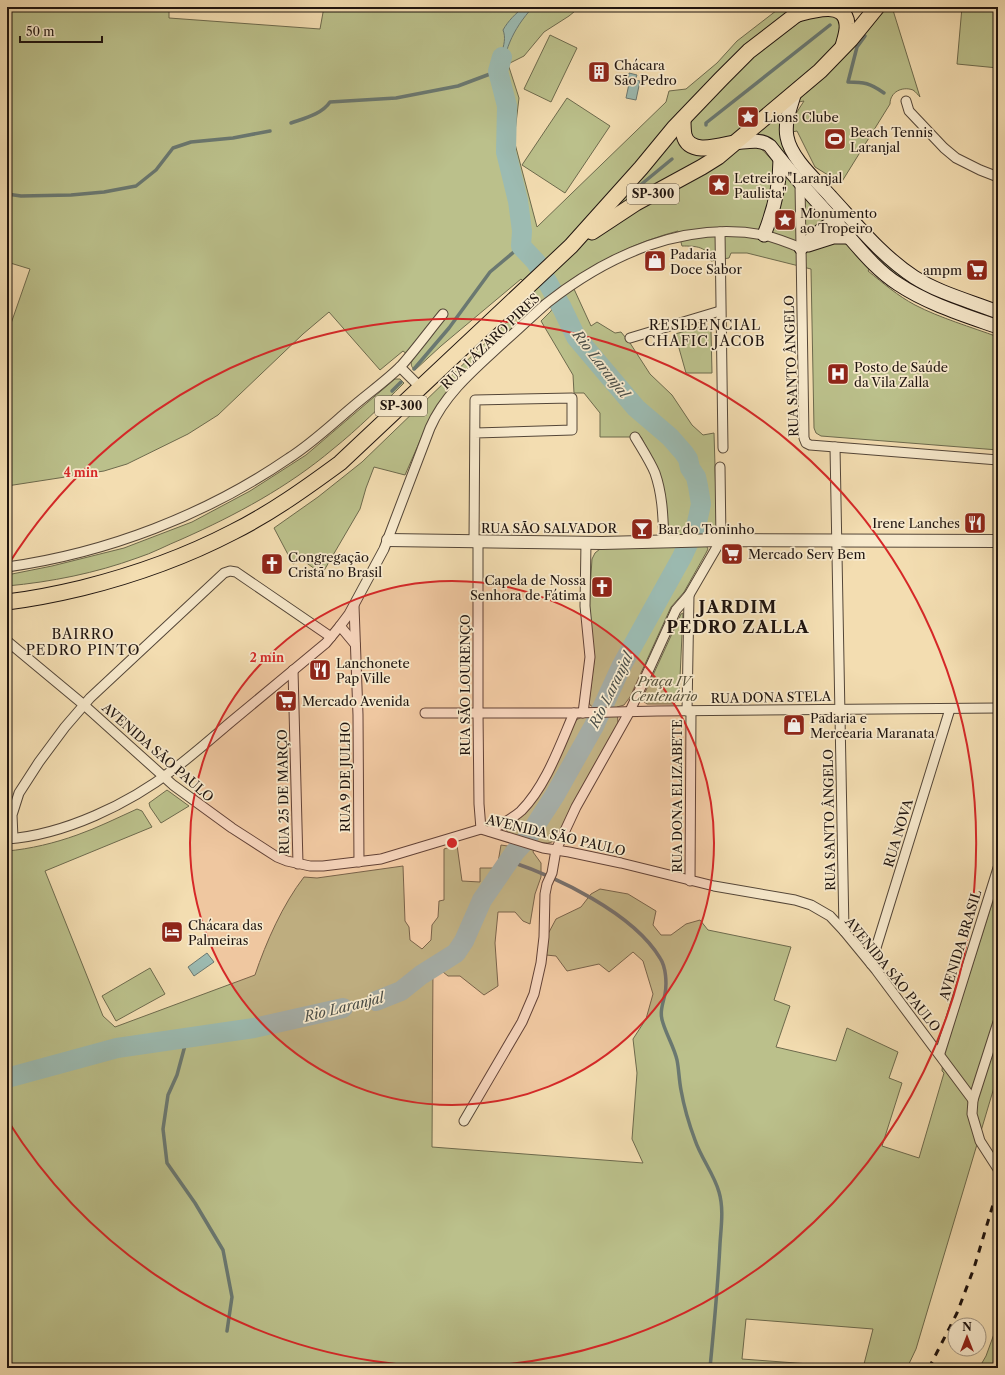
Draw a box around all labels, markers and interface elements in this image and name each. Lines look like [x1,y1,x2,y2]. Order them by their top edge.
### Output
scale bar [20,18,102,44]
text: 50 m [26,24,55,39]
place label: Chácara São Pedro [614,57,677,88]
building icon: Chácara São Pedro [586,59,612,85]
place icon: Lions Clube [735,104,761,130]
place label: Lions Clube [764,109,839,125]
place label: Beach Tennis Laranjal [850,124,933,155]
sports icon: Beach Tennis Laranjal [822,126,848,152]
place label: Letreiro "Laranjal Paulista" [734,170,843,201]
place icon: Letreiro "Laranjal Paulista" [706,172,732,198]
road number: SP-300 [627,184,679,204]
place label: Monumento ao Tropeiro [800,205,877,236]
place icon: Monumento ao Tropeiro [772,207,798,233]
place label: Padaria Doce Sabor [670,246,742,277]
shop icon: Padaria Doce Sabor [642,248,668,274]
supermarket icon: ampm [964,257,990,283]
place label: ampm [923,262,962,278]
street label: RUA LÁZARO PIRES [437,289,543,392]
street label: RUA SANTO ÂNGELO [781,295,801,437]
district label: RESIDENCIAL CHAFIC JACOB [645,316,765,350]
water label: Rio Laranjal [568,325,634,403]
place label: Posto de Saúde da Vila Zalla [854,359,948,390]
hospital icon: Posto de Saúde da Vila Zalla [825,361,851,387]
road number: SP-300 [375,396,427,416]
text: 4 min [64,465,99,480]
restaurant icon: Irene Lanches [962,510,988,536]
place label: Irene Lanches [872,515,960,531]
bar icon: Bar do Toninho [629,516,655,542]
street label: RUA SÃO SALVADOR [481,520,618,536]
place label: Bar do Toninho [658,521,754,537]
supermarket icon: Mercado Serv Bem [719,541,745,567]
place label: Mercado Serv Bem [748,546,866,562]
place label: Congregação Cristã no Brasil [288,549,382,580]
church icon: Congregação Cristã no Brasil [259,551,285,577]
place label: Capela de Nossa Senhora de Fátima [470,572,586,603]
church icon: Capela de Nossa Senhora de Fátima [589,574,615,600]
district label: JARDIM PEDRO ZALLA [666,597,810,637]
street label: RUA SÃO LOURENÇO [457,614,473,756]
district label: BAIRRO PEDRO PINTO [26,625,140,659]
water label: Rio Laranjal [585,648,638,732]
text: 2 min [250,650,285,665]
place label: Lanchonete Pap Ville [336,655,410,686]
restaurant icon: Lanchonete Pap Ville [307,657,333,683]
park label: Praça IV Centenário [631,673,697,704]
supermarket icon: Mercado Avenida [273,688,299,714]
street label: RUA DONA STELA [711,688,832,706]
place label: Mercado Avenida [302,693,410,709]
street label: AVENIDA SÃO PAULO [98,699,217,805]
place label: Padaria e Mercearia Maranata [810,710,935,741]
shop icon: Padaria e Mercearia Maranata [781,712,807,738]
street label: RUA DONA ELIZABETE [669,719,685,873]
street label: RUA 9 DE JULHO [337,722,353,832]
street label: RUA 25 DE MARÇO [274,729,292,855]
street label: RUA SANTO ÂNGELO [820,749,838,891]
street label: RUA NOVA [880,797,916,869]
street label: AVENIDA SÃO PAULO [484,811,627,859]
centre of rings [445,836,459,850]
street label: AVENIDA BRASIL [935,887,985,1003]
street label: AVENIDA SÃO PAULO [841,913,944,1035]
place label: Chácara das Palmeiras [188,917,263,948]
hotel icon: Chácara das Palmeiras [159,919,185,945]
water label: Rio Laranjal [301,988,387,1026]
north arrow [947,1317,987,1357]
text: N [962,1320,972,1334]

